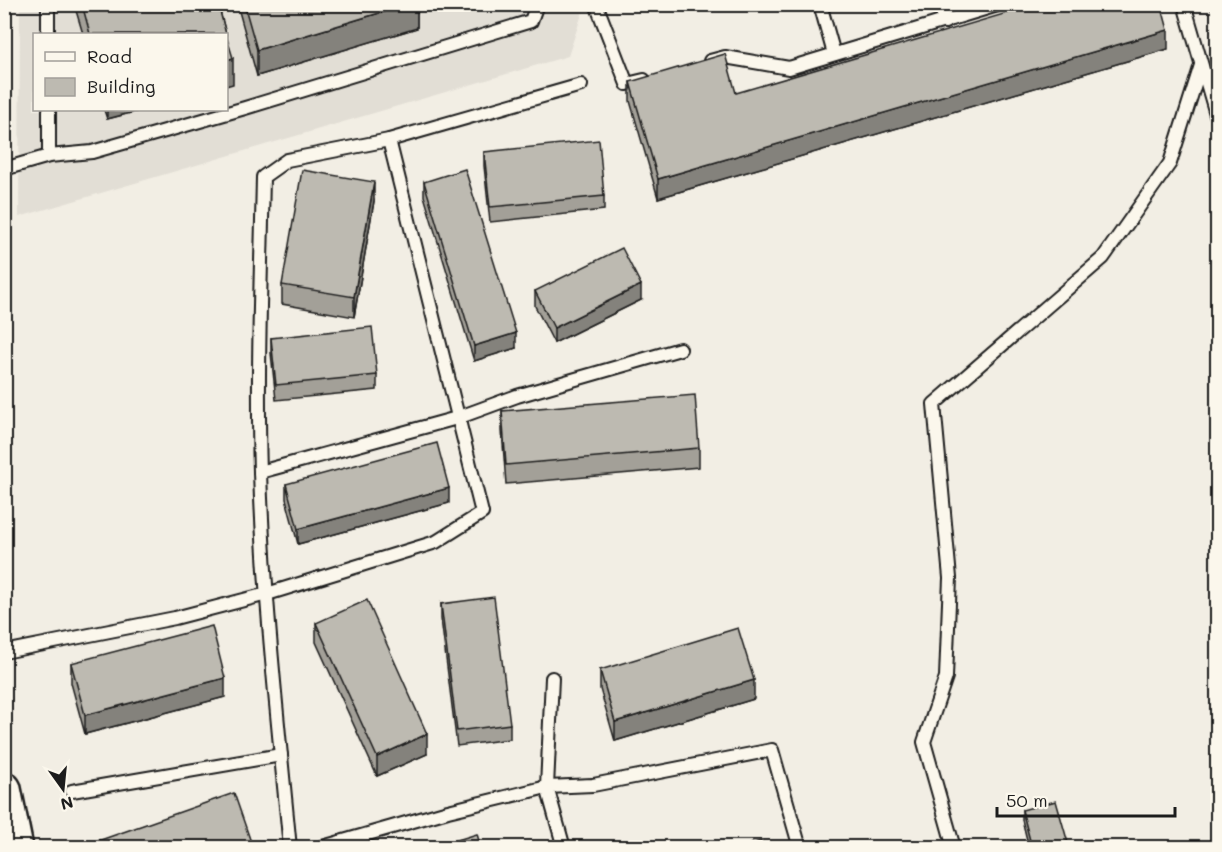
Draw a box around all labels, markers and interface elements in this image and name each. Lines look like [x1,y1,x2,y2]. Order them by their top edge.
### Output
legend [33,33,228,111]
text: Road [87,44,132,68]
text: Building [87,74,155,98]
north arrow [33,759,93,819]
scale bar [997,780,1176,818]
text: 50 m [1006,788,1048,812]
text: N [58,792,76,816]

